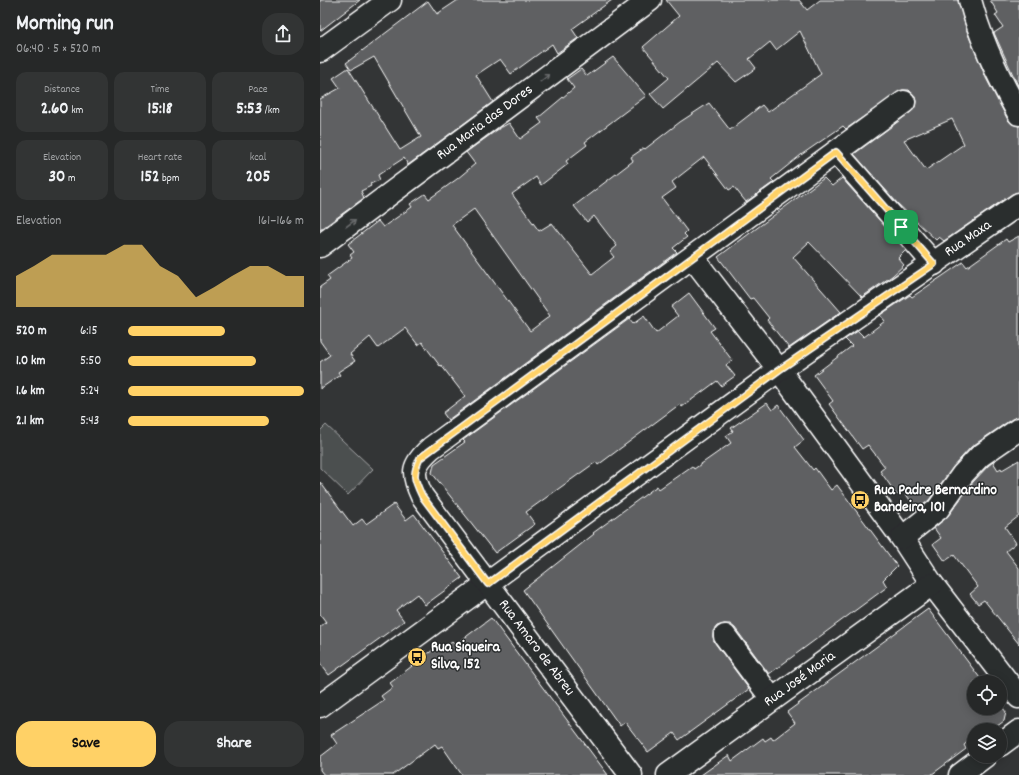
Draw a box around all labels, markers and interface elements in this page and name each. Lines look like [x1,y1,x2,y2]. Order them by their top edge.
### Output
text: Morning run [16,9,114,40]
button: share [262,13,304,55]
text: 06:40 · 5 × 520 m [16,40,101,59]
one-way arrow [540,74,551,83]
street label: Rua Maria das Dores [432,79,538,166]
text: Distance [44,82,80,98]
text: Time [151,82,169,98]
text: Pace [248,82,268,98]
text: 2.60 [41,98,69,122]
text: 15:18 [148,98,172,122]
text: 5:53 [236,98,262,122]
text: km [69,103,83,119]
text: /km [262,103,280,119]
text: Elevation [43,150,81,166]
text: Heart rate [138,150,182,166]
text: kcal [250,150,266,166]
text: 30 [49,166,65,190]
text: 152 [141,166,160,190]
text: 205 [246,166,270,190]
text: m [65,171,75,187]
text: bpm [160,171,179,187]
pin [884,210,918,244]
text: Elevation [16,212,61,231]
text: 161–166 m [258,212,304,231]
street label: Rua Maxa [940,214,997,263]
icon: arrive [890,216,912,238]
one-way arrow [346,219,357,227]
text: 520 m [16,322,47,341]
text: 6:15 [80,322,97,341]
text: 1.0 km [16,352,45,371]
text: 5:50 [80,352,101,371]
text: 1.6 km [16,382,45,401]
text: 5:24 [80,382,99,401]
text: 2.1 km [16,412,44,431]
text: 5:43 [80,412,99,431]
place label: Rua Padre Bernardino Bandeira, 101 [874,480,997,519]
bus stop icon: Rua Padre Bernardino Bandeira, 101 [849,489,871,511]
street label: Rua Amaro de Abreu [492,595,580,701]
place label: Rua Siqueira Silva, 152 [431,637,501,676]
street label: Rua José Maria [760,645,841,713]
bus stop icon: Rua Siqueira Silva, 152 [406,646,428,668]
map controls [967,675,1007,763]
button: locate [967,675,1007,715]
button: Save [16,721,156,767]
button: Share [164,721,304,767]
button: layers [967,723,1007,763]

